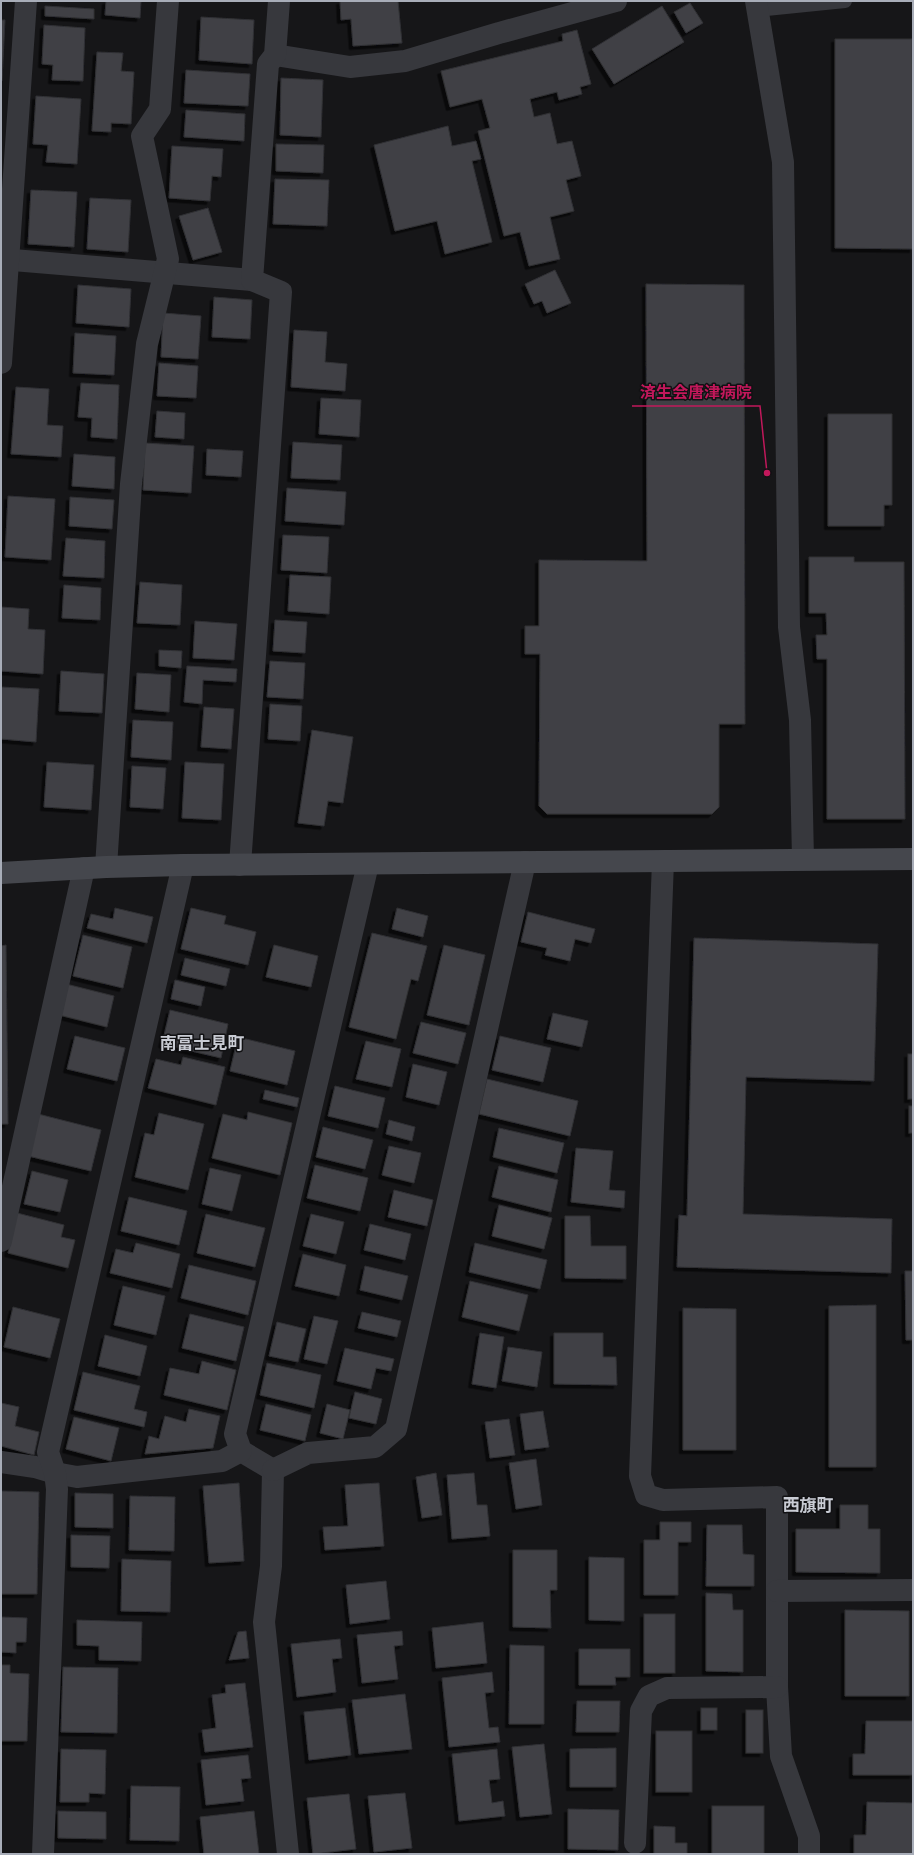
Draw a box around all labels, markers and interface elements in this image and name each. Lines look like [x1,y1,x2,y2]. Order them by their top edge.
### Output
callout: 済生会唐津病院 [632,378,760,406]
text: 済生会唐津病院 [640,384,752,403]
district label: 南富士見町 [160,1034,245,1054]
district label: 西旗町 [783,1496,834,1516]

